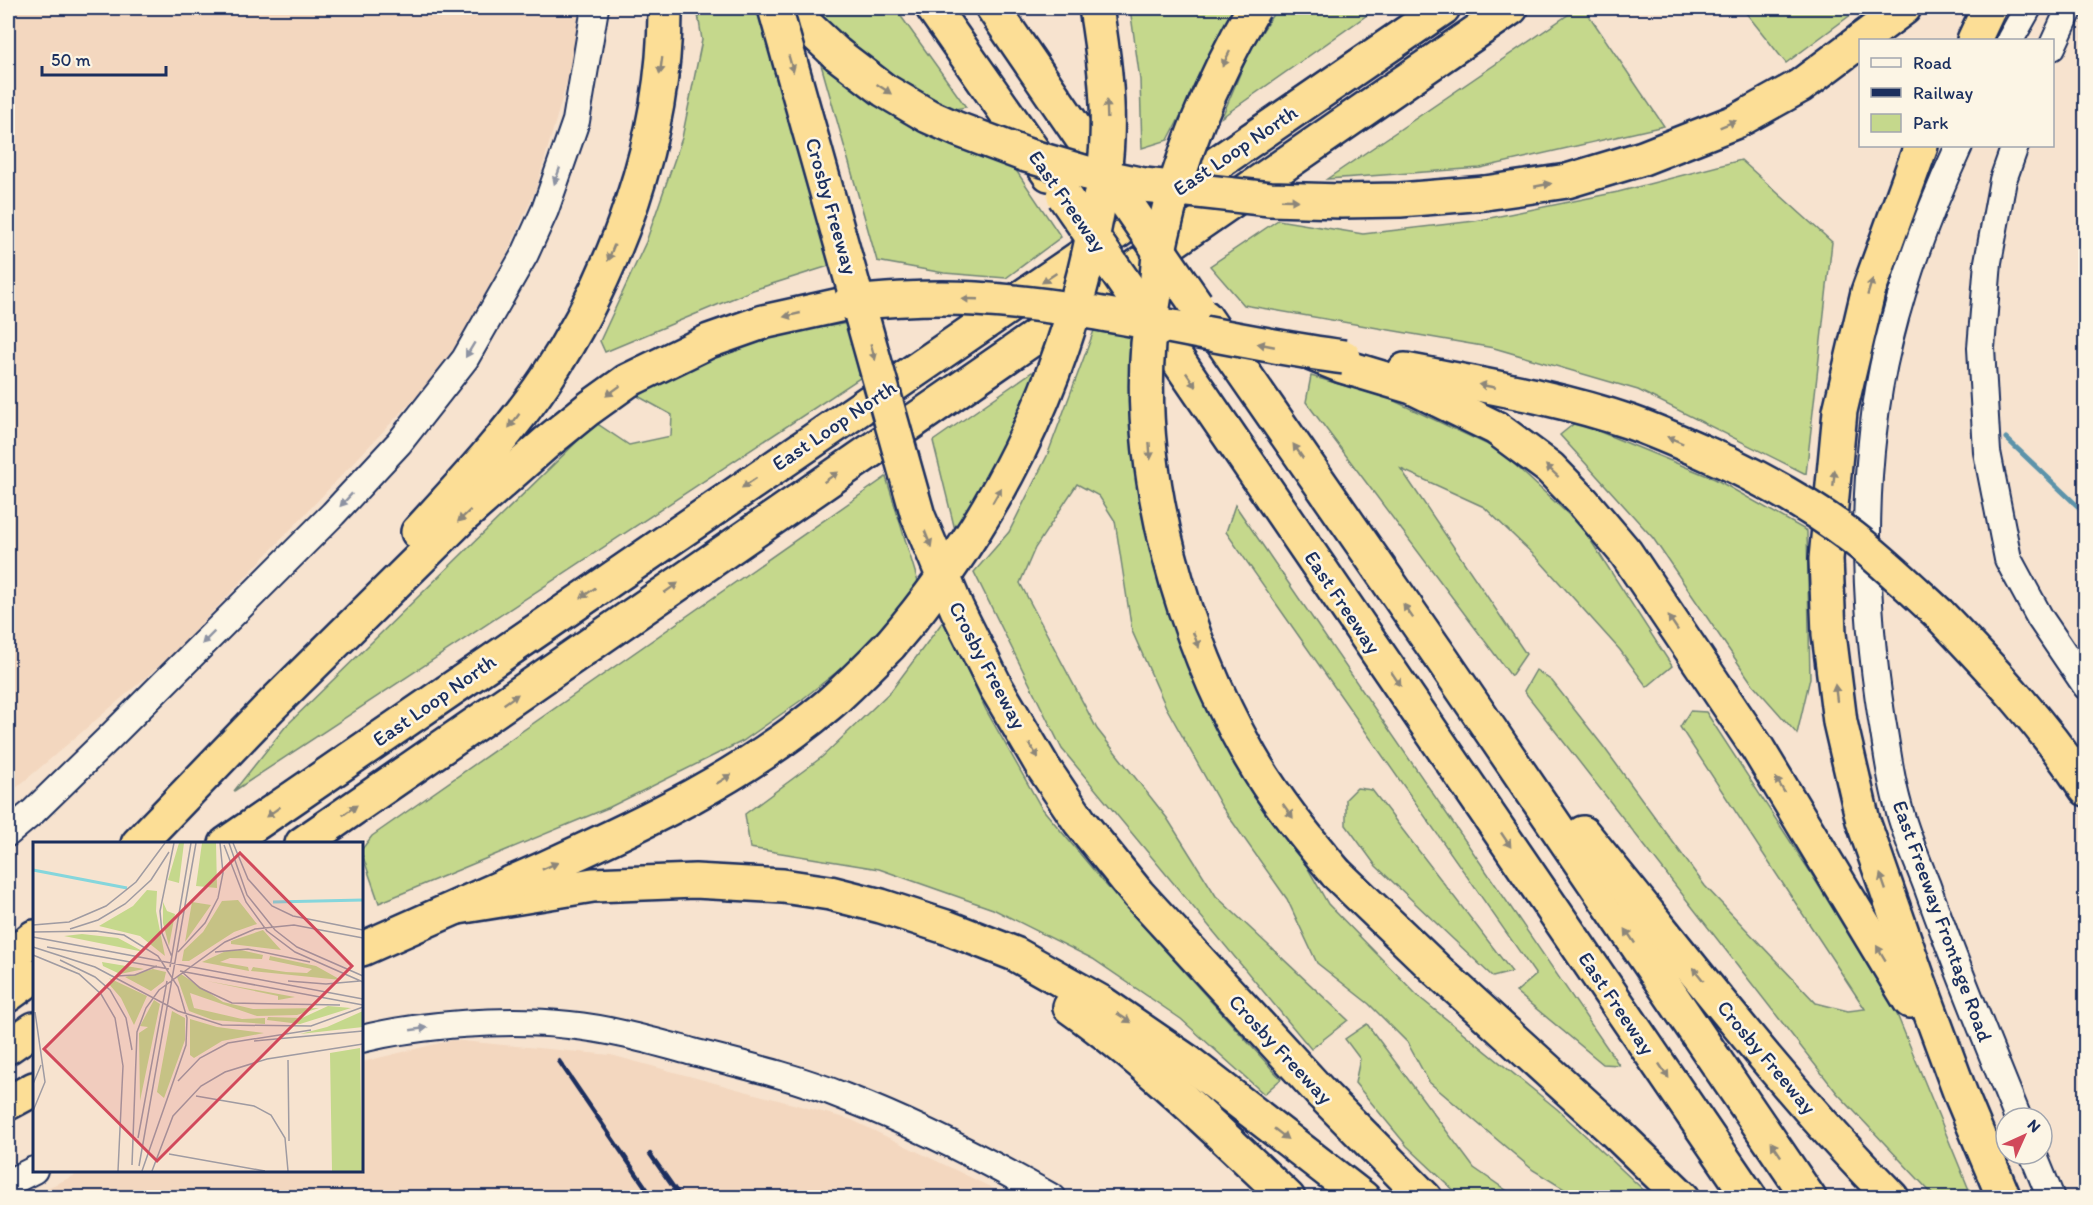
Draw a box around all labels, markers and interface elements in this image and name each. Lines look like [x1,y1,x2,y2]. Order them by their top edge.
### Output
scale bar [42,39,166,77]
legend [1859,39,2054,147]
text: 50 m [51,49,91,71]
one-way arrow [1222,50,1231,67]
text: Road [1913,52,1952,74]
one-way arrow [787,54,797,73]
one-way arrow [656,56,666,75]
text: Railway [1913,82,1974,104]
one-way arrow [876,83,892,94]
street label: East Loop North [1168,99,1302,201]
one-way arrow [1103,100,1112,119]
text: Park [1913,112,1948,134]
one-way arrow [1719,119,1737,128]
street label: Crosby Freeway [801,135,863,277]
street label: East Freeway [1024,145,1112,257]
one-way arrow [551,167,561,185]
one-way arrow [1534,180,1553,189]
one-way arrow [1281,195,1300,204]
one-way arrow [606,245,616,263]
one-way arrow [1041,272,1057,283]
one-way arrow [1866,278,1875,296]
one-way arrow [960,294,979,304]
one-way arrow [782,311,801,321]
one-way arrow [1256,340,1275,349]
one-way arrow [465,342,476,358]
one-way arrow [869,343,879,361]
one-way arrow [1185,371,1197,387]
street label: East Loop North [767,374,901,476]
one-way arrow [1478,381,1497,390]
one-way arrow [606,385,622,397]
one-way arrow [508,413,520,429]
one-way arrow [1665,435,1683,445]
one-way arrow [1145,442,1155,461]
one-way arrow [1293,443,1304,459]
one-way arrow [1545,465,1560,478]
one-way arrow [1829,469,1839,488]
one-way arrow [823,471,839,483]
one-way arrow [742,477,758,489]
one-way arrow [991,487,1002,503]
one-way arrow [340,492,353,507]
one-way arrow [456,509,471,523]
one-way arrow [923,531,933,549]
street label: East Freeway [1299,546,1387,658]
one-way arrow [663,583,679,594]
one-way arrow [581,587,597,599]
street label: Crosby Freeway [944,597,1032,733]
one-way arrow [1402,604,1414,620]
one-way arrow [1667,615,1679,631]
one-way arrow [202,631,216,645]
one-way arrow [1192,631,1202,649]
street label: East Loop North [368,648,500,752]
one-way arrow [1390,671,1402,687]
one-way arrow [1832,684,1841,703]
one-way arrow [502,693,518,705]
one-way arrow [1028,743,1039,759]
one-way arrow [716,773,732,784]
one-way arrow [1775,777,1786,793]
street label: East Freeway Frontage Road [1888,797,1999,1046]
one-way arrow [342,804,358,816]
one-way arrow [1281,804,1293,819]
one-way arrow [265,806,281,818]
one-way arrow [1500,832,1512,848]
inset map [33,842,363,1172]
one-way arrow [541,861,559,871]
one-way arrow [1878,873,1888,891]
one-way arrow [1625,928,1636,944]
one-way arrow [1875,945,1886,961]
street label: East Freeway [1573,947,1661,1059]
one-way arrow [1692,966,1705,981]
street label: Crosby Freeway [1224,989,1338,1109]
street label: Crosby Freeway [1712,995,1822,1119]
one-way arrow [1116,1012,1132,1023]
one-way arrow [410,1024,429,1033]
one-way arrow [1658,1062,1669,1079]
north arrow [1994,1106,2054,1166]
text: N [2024,1115,2045,1136]
one-way arrow [1273,1127,1288,1139]
one-way arrow [1770,1142,1782,1158]

